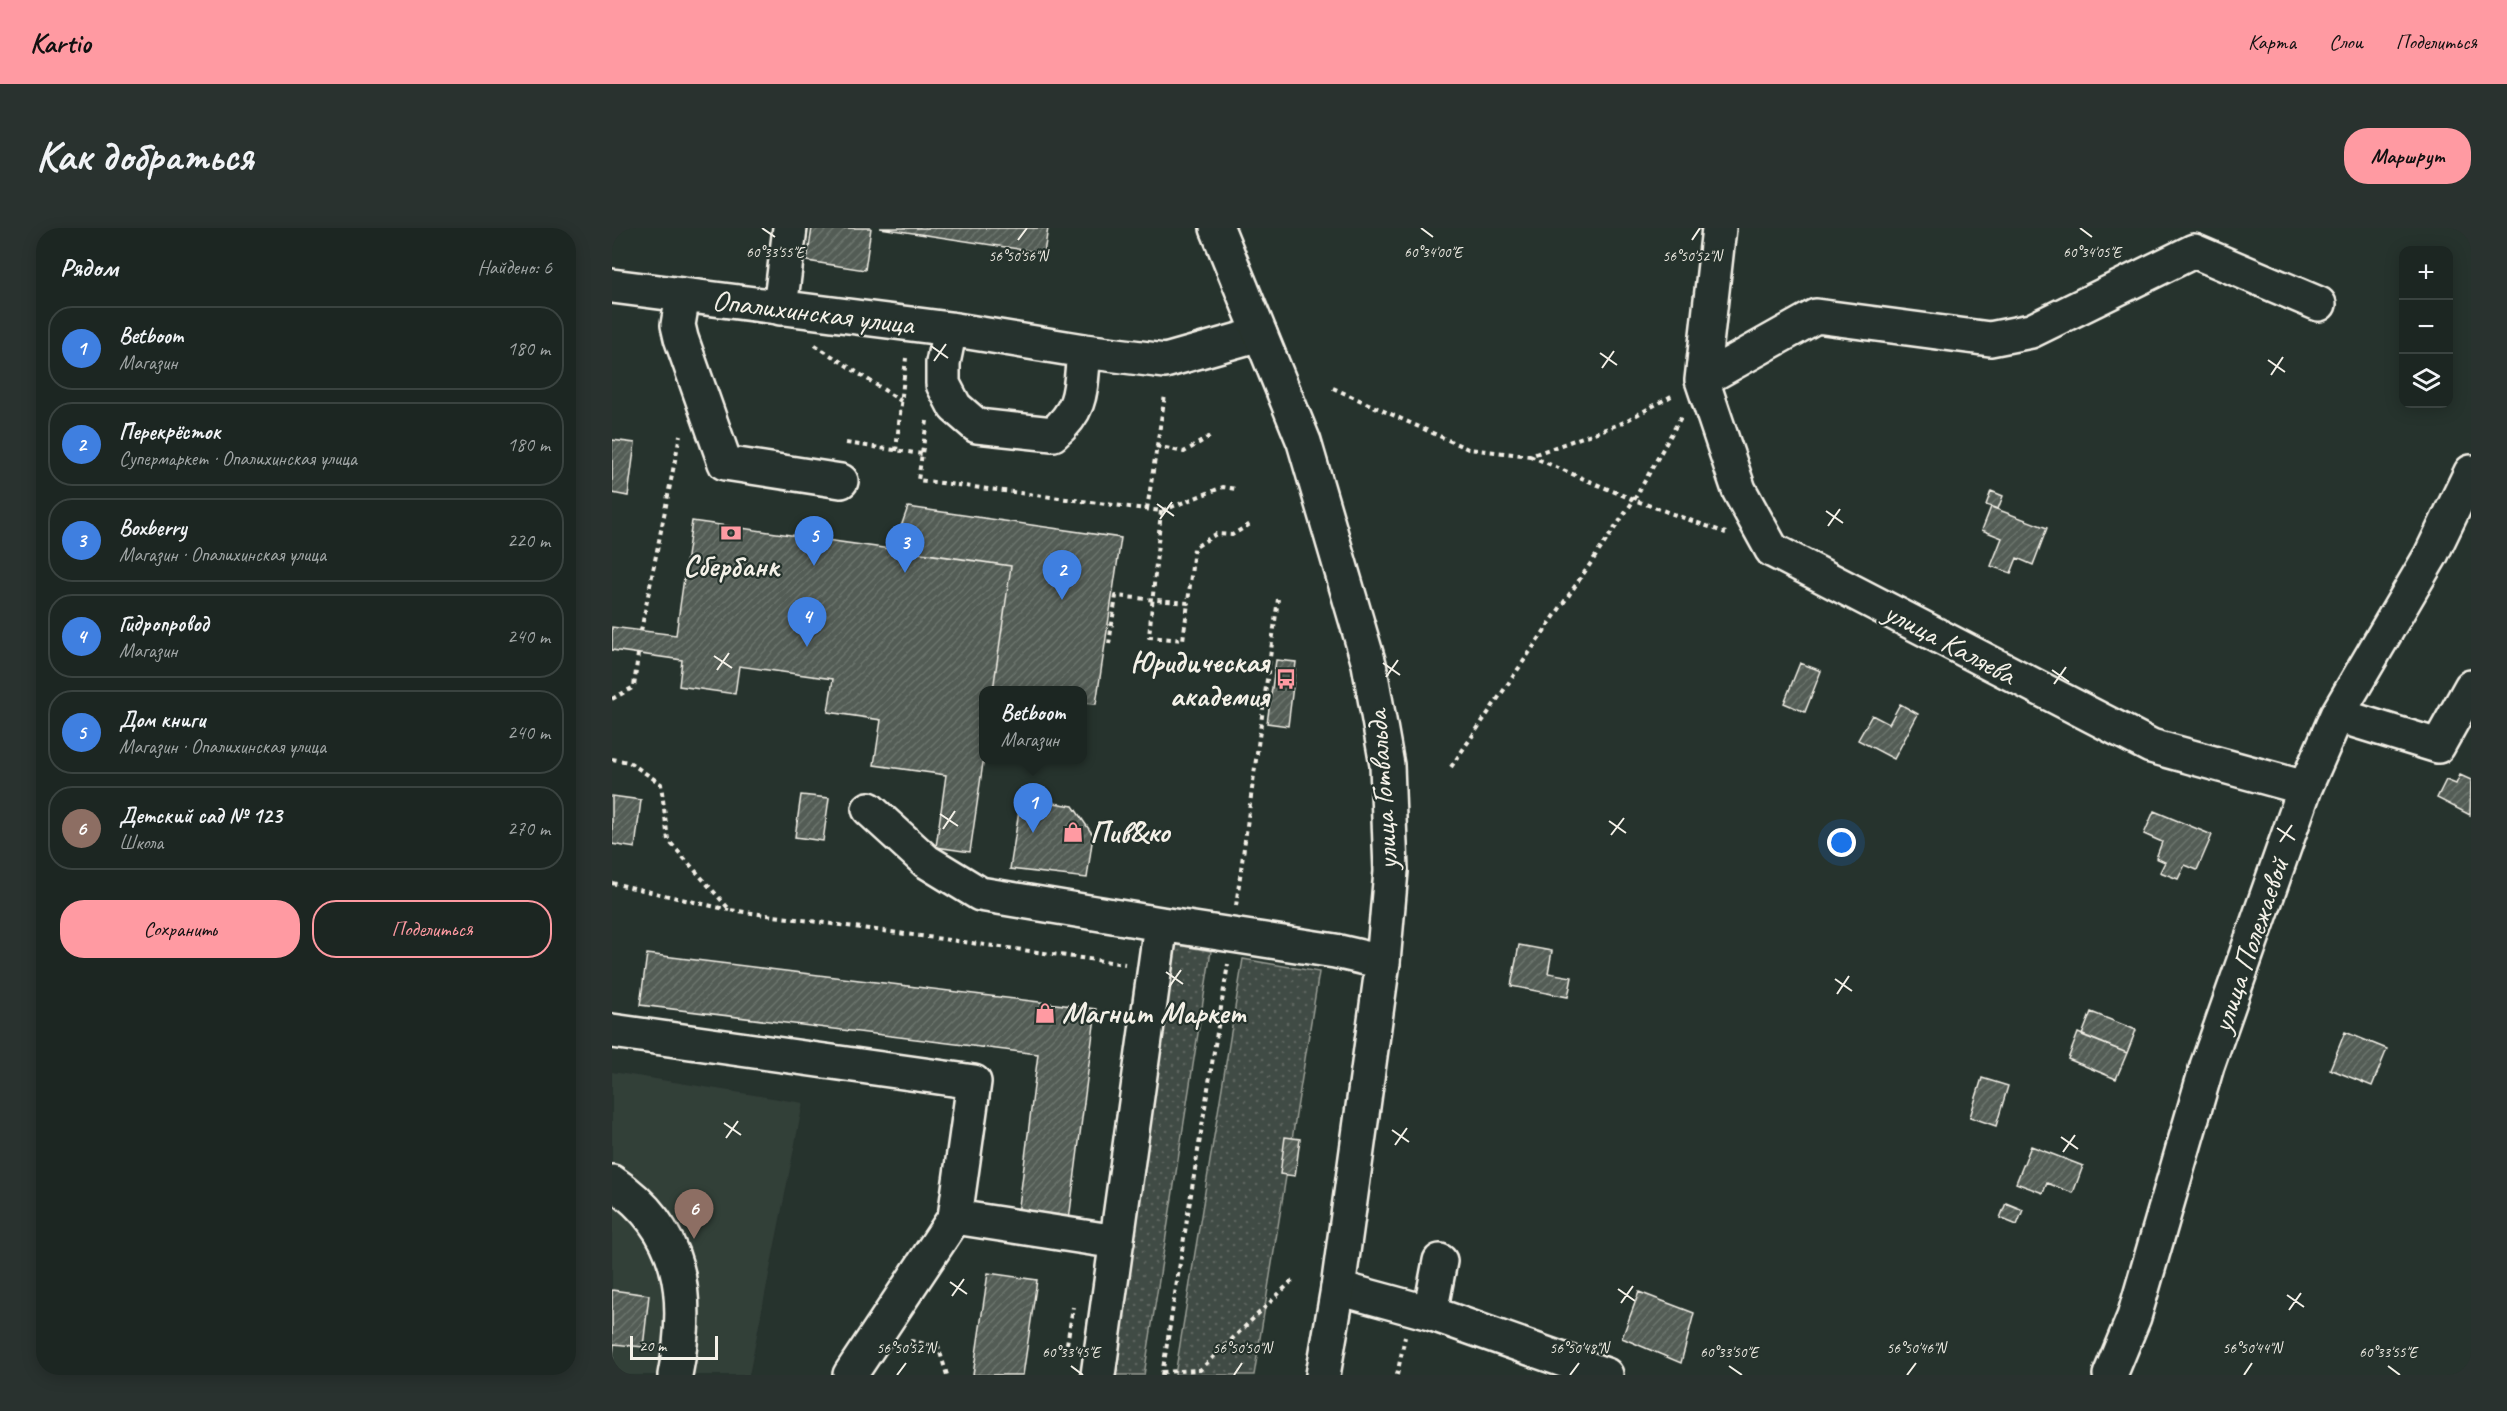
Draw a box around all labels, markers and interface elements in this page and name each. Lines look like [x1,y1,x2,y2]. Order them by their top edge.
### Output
text: Kartio [30,25,91,60]
text: Карта [2248,29,2296,55]
text: Слои [2329,29,2363,55]
text: Поделиться [2396,29,2477,55]
button: Маршрут [2344,128,2471,184]
text: Как добраться [36,130,253,183]
text: 60°33'55"E [746,243,806,262]
text: 60°34'00"E [1404,243,1464,262]
text: 60°34'05"E [2063,243,2123,262]
map controls [2399,246,2453,408]
button: + [2399,246,2453,300]
text: 56°50'56"N [988,247,1051,266]
text: 56°50'52"N [1662,247,1725,266]
text: Рядом [60,251,118,284]
text: Найдено: 6 [477,255,552,280]
street label: Опалихинская улица [710,281,918,343]
button: − [2399,300,2453,354]
text: Betboom [119,322,183,350]
text: 1 [77,336,86,361]
text: 180 m [507,336,550,361]
text: Магазин [119,350,177,375]
button: layers [2399,354,2453,408]
text: Перекрёсток [119,418,221,446]
text: 2 [77,432,86,457]
text: 180 m [507,432,550,457]
text: Супермаркет · Опалихинская улица [119,446,357,471]
text: Boxberry [119,514,186,542]
pin: 5 [794,516,834,566]
bank icon: Сбербанк [719,521,743,545]
pin: 3 [886,524,924,573]
text: 3 [77,528,86,553]
text: 220 m [507,528,550,553]
text: Магазин · Опалихинская улица [119,542,326,567]
place label: Сбербанк [683,547,781,585]
pin: 2 [1042,550,1082,600]
street label: улица Каляева [1876,592,2024,694]
pin: 4 [788,598,826,647]
text: Гидропровод [119,610,209,638]
text: 4 [77,624,86,649]
text: 240 m [507,624,550,649]
text: Магазин [119,638,177,663]
place label: Юридическая академия [1130,643,1271,715]
bus stop icon: Юридическая академия [1274,667,1298,691]
popup [979,686,1087,764]
text: Betboom [1001,699,1065,727]
text: Дом книги [119,706,205,734]
street label: улица Готвальда [1357,706,1407,873]
text: 5 [77,720,86,745]
text: 240 m [507,720,550,745]
text: Магазин [1001,727,1059,752]
text: Магазин · Опалихинская улица [119,734,326,759]
pin: 1 [1014,784,1052,833]
text: Детский сад № 123 [119,802,282,830]
place label: Пив&ко [1090,813,1172,851]
text: 6 [77,816,86,841]
text: 270 m [507,816,550,841]
shop icon: Пив&ко [1061,820,1085,844]
your location [1827,828,1856,857]
text: Школа [119,830,163,855]
street label: улица Полежаевой [2202,851,2298,1039]
button: Сохранить [60,900,300,958]
button: Поделиться [312,900,552,958]
place label: Магнит Маркет [1062,994,1247,1032]
shop icon: Магнит Маркет [1033,1001,1057,1025]
pin: 6 [674,1190,713,1239]
scale bar [630,1333,718,1360]
text: 20 m [639,1336,666,1356]
text: 56°50'52"N [876,1339,939,1358]
text: 56°50'50"N [1212,1339,1275,1358]
text: 56°50'48"N [1549,1339,1612,1358]
text: 56°50'46"N [1886,1339,1949,1358]
text: 56°50'44"N [2222,1339,2285,1358]
text: 60°33'45"E [1042,1343,1102,1362]
text: 60°33'50"E [1700,1343,1760,1362]
text: 60°33'55"E [2359,1343,2419,1362]

